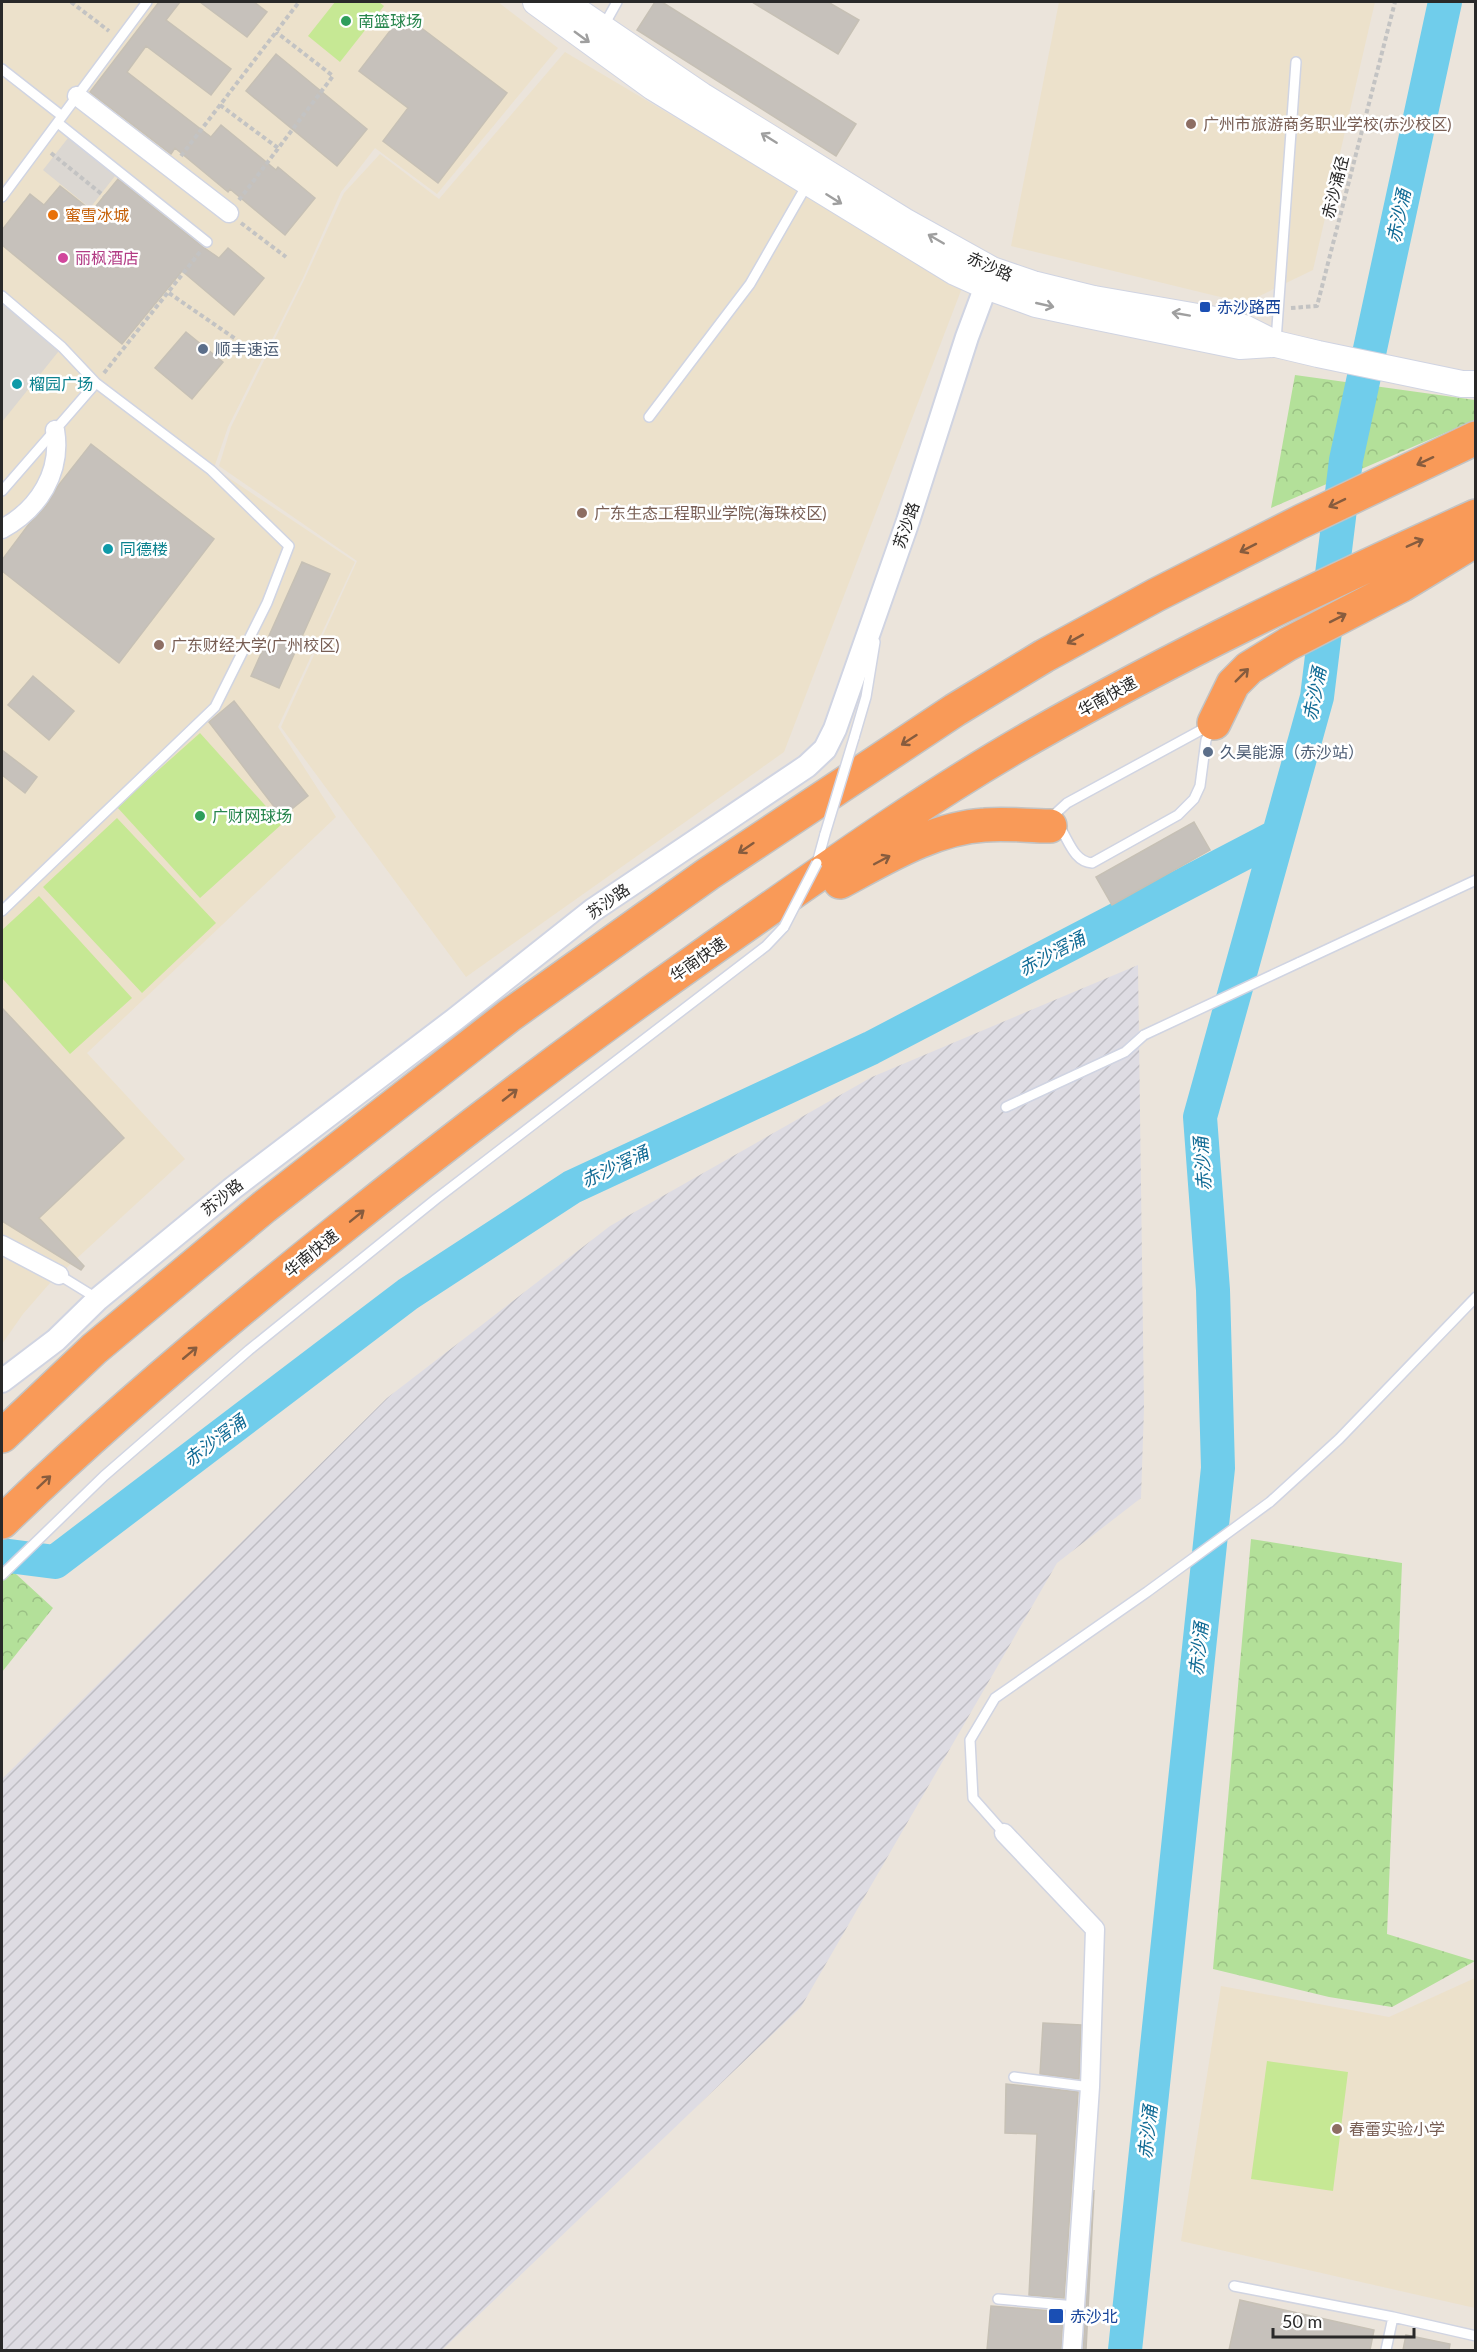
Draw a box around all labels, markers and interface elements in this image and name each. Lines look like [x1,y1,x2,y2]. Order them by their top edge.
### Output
place label: 南篮球场 [358,11,422,30]
marker: 南篮球场 [339,14,353,28]
one-way arrow [574,30,590,43]
place label: 广州市旅游商务职业学校(赤沙校区) [1203,114,1452,133]
marker: 广州市旅游商务职业学校(赤沙校区) [1184,117,1198,131]
one-way arrow [761,131,778,144]
street label: 赤沙涌径 [1318,154,1351,220]
water label: 赤沙涌 [1382,185,1415,244]
one-way arrow [825,194,842,206]
place label: 蜜雪冰城 [65,205,129,224]
marker: 蜜雪冰城 [46,208,60,222]
one-way arrow [928,233,945,245]
street label: 赤沙路 [964,247,1016,284]
place label: 丽枫酒店 [75,248,139,267]
marker: 丽枫酒店 [56,251,70,265]
place label: 赤沙路西 [1217,297,1281,316]
one-way arrow [1035,300,1054,312]
marker: 赤沙路西 [1198,300,1212,314]
one-way arrow [1171,308,1191,319]
place label: 顺丰速运 [215,339,279,358]
marker: 顺丰速运 [196,342,210,356]
place label: 榴园广场 [29,374,93,393]
marker: 榴园广场 [10,377,24,391]
one-way arrow [1416,456,1434,468]
one-way arrow [1329,498,1347,510]
street label: 苏沙路 [889,499,922,551]
place label: 广东生态工程职业学院(海珠校区) [594,503,827,522]
marker: 广东生态工程职业学院(海珠校区) [575,506,589,520]
one-way arrow [1406,537,1424,548]
place label: 同德楼 [120,539,168,558]
marker: 同德楼 [101,542,115,556]
one-way arrow [1239,543,1257,555]
one-way arrow [1329,612,1347,624]
one-way arrow [1067,634,1085,645]
place label: 广东财经大学(广州校区) [171,635,340,654]
marker: 广东财经大学(广州校区) [152,638,166,652]
water label: 赤沙涌 [1298,663,1330,722]
one-way arrow [1234,668,1249,683]
street label: 华南快速 [1074,672,1139,719]
one-way arrow [901,735,918,747]
place label: 久昊能源（赤沙站） [1220,742,1364,761]
marker: 久昊能源（赤沙站） [1201,745,1215,759]
place label: 广财网球场 [212,806,292,825]
marker: 广财网球场 [193,809,207,823]
one-way arrow [739,842,755,854]
one-way arrow [873,854,890,866]
street label: 苏沙路 [583,879,633,922]
water label: 赤沙滘涌 [1015,926,1090,980]
street label: 华南快速 [666,932,729,985]
one-way arrow [502,1089,518,1102]
water label: 赤沙涌 [1189,1134,1215,1192]
water label: 赤沙滘涌 [577,1140,654,1191]
street label: 苏沙路 [197,1174,246,1219]
one-way arrow [349,1209,365,1222]
street label: 华南快速 [280,1225,342,1280]
one-way arrow [182,1346,197,1360]
water label: 赤沙滘涌 [179,1409,251,1471]
one-way arrow [36,1475,51,1489]
water label: 赤沙涌 [1184,1619,1212,1677]
water label: 赤沙涌 [1133,2102,1161,2160]
place label: 春蕾实验小学 [1349,2119,1445,2138]
marker: 春蕾实验小学 [1330,2122,1344,2136]
scale bar [1273,2301,1414,2339]
place label: 赤沙北 [1070,2306,1118,2325]
marker: 赤沙北 [1047,2307,1065,2325]
text: 50 m [1282,2310,1322,2332]

